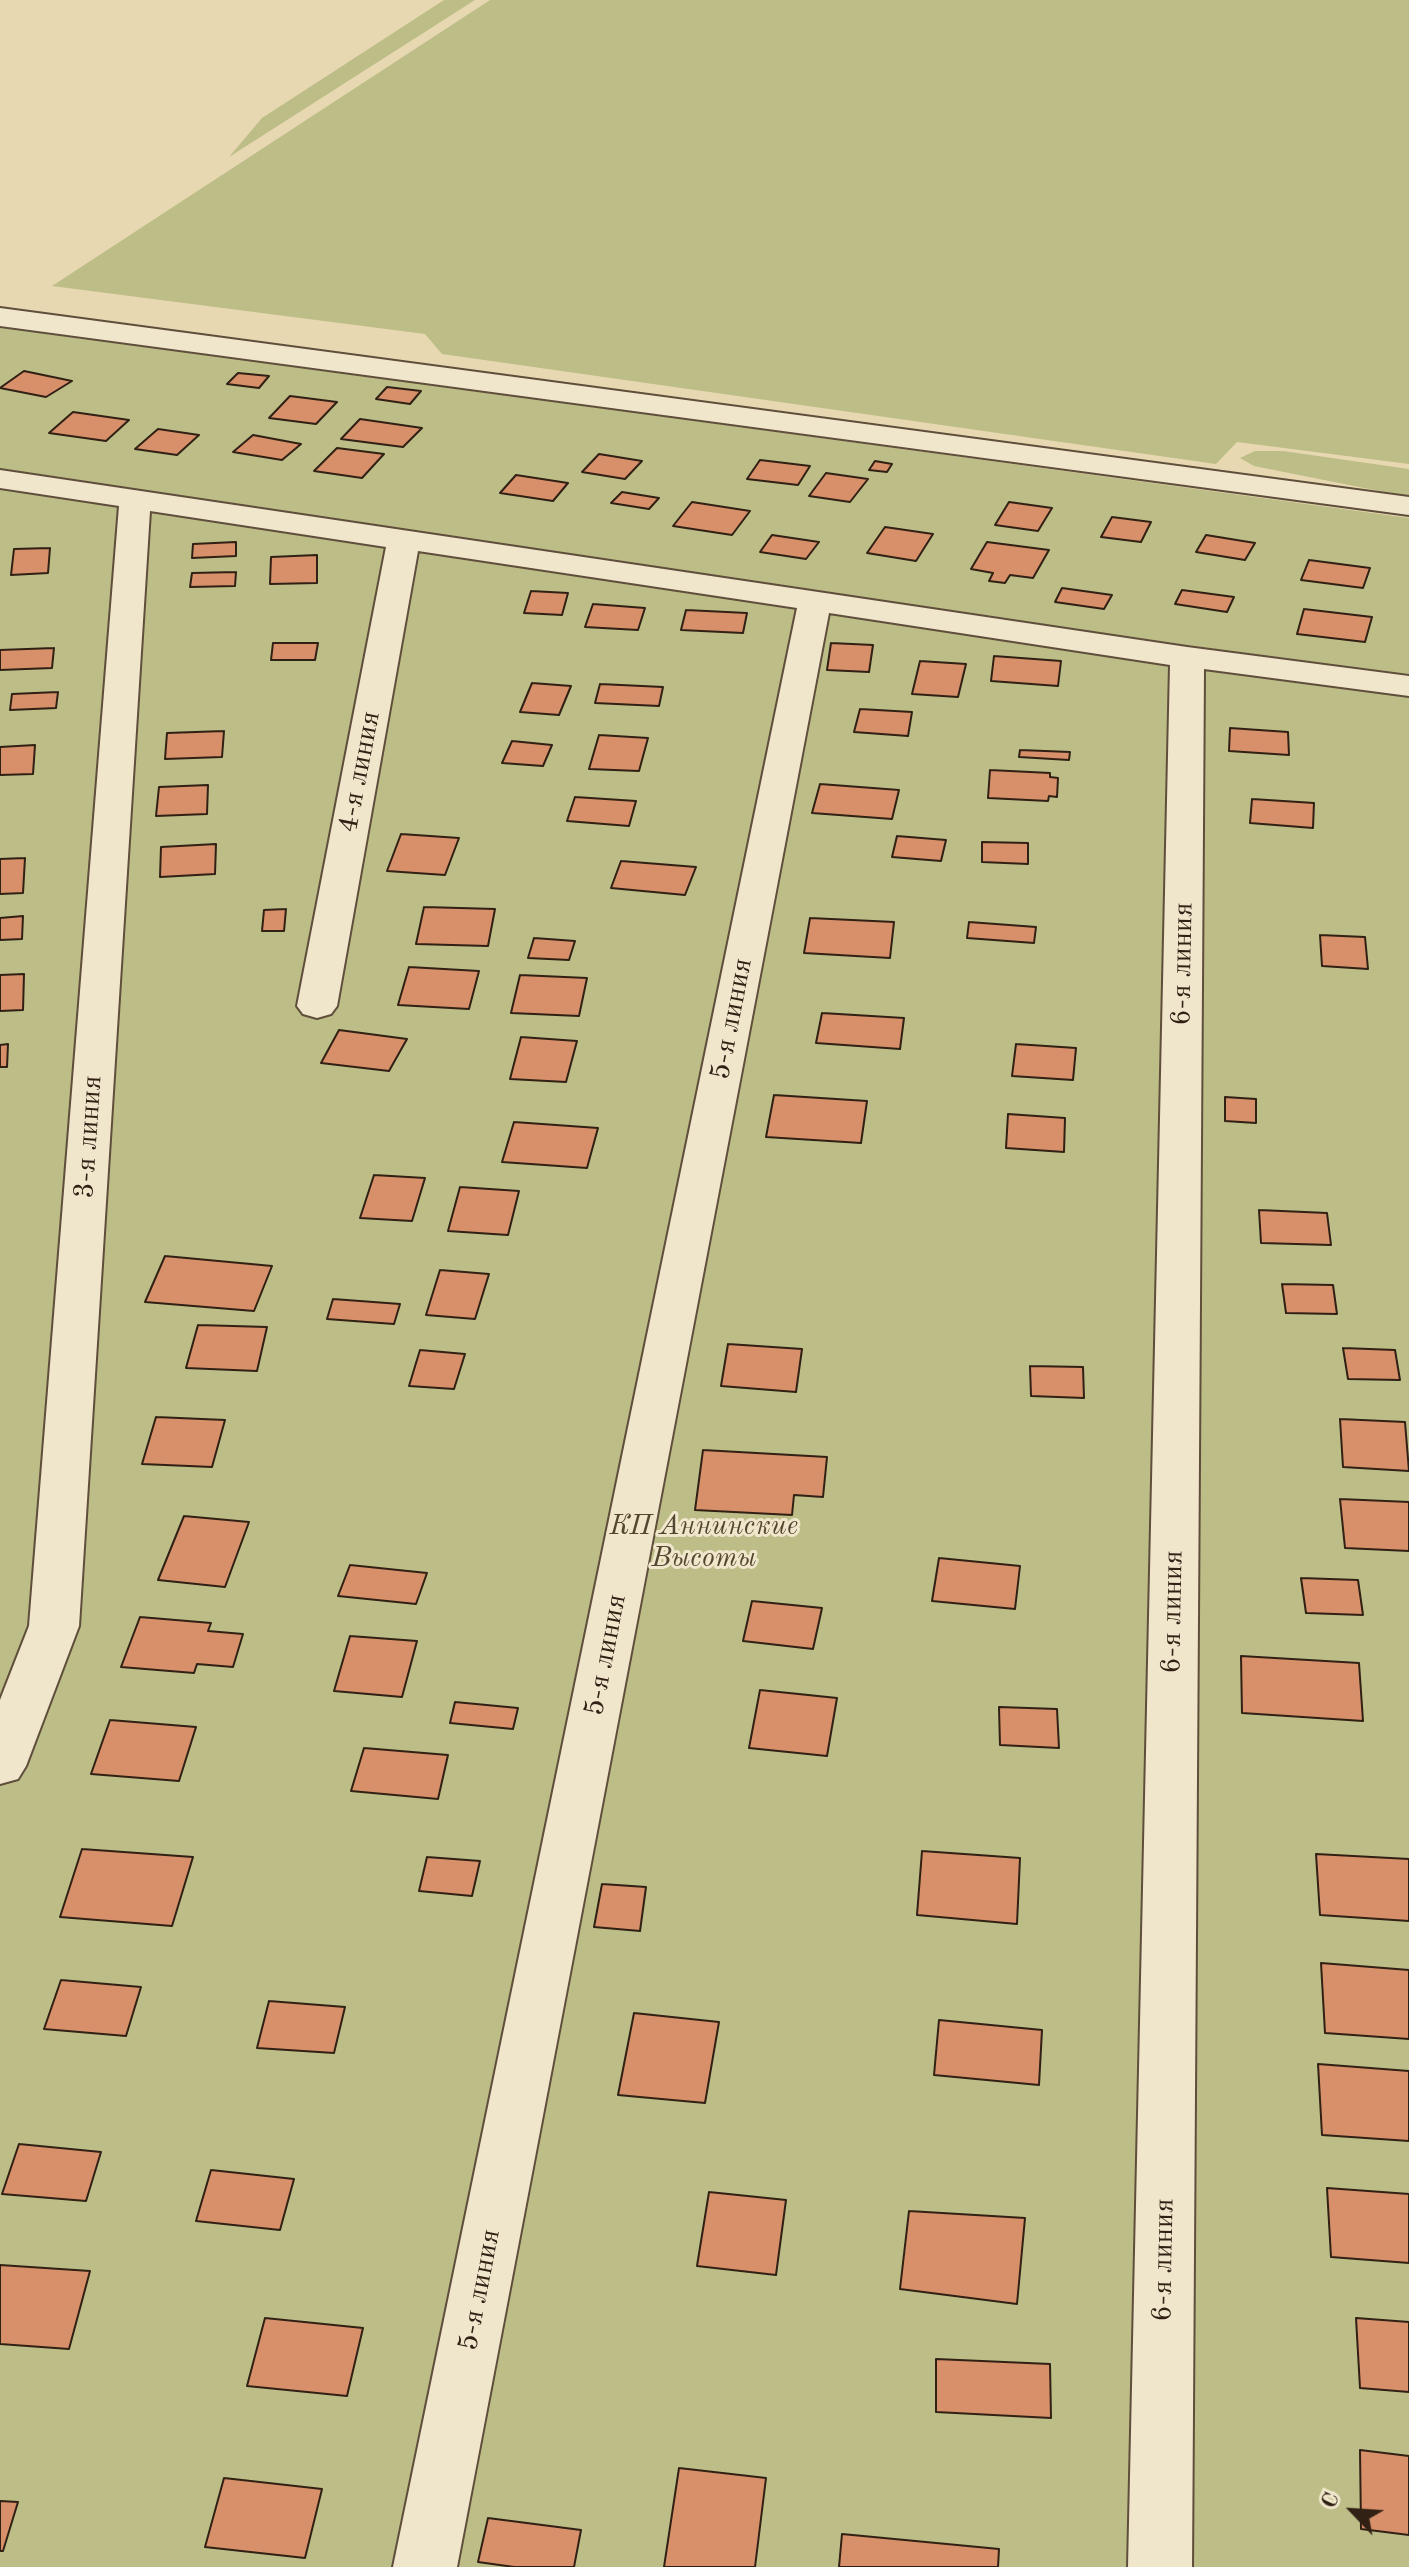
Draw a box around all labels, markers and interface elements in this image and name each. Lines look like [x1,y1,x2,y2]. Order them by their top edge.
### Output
street label: 4-я линия [332,708,388,836]
street label: 6-я линия [1165,902,1201,1026]
street label: 5-я линия [704,955,760,1083]
street label: 3-я линия [68,1074,110,1200]
park label: КП Аннинские Высоты [610,1510,798,1576]
street label: 6-я линия [1155,1550,1191,1674]
street label: 5-я линия [578,1591,634,1719]
street label: 6-я линия [1146,2198,1182,2322]
street label: 5-я линия [452,2226,508,2354]
north arrow [1313,2471,1393,2551]
text: С [1318,2490,1344,2512]

